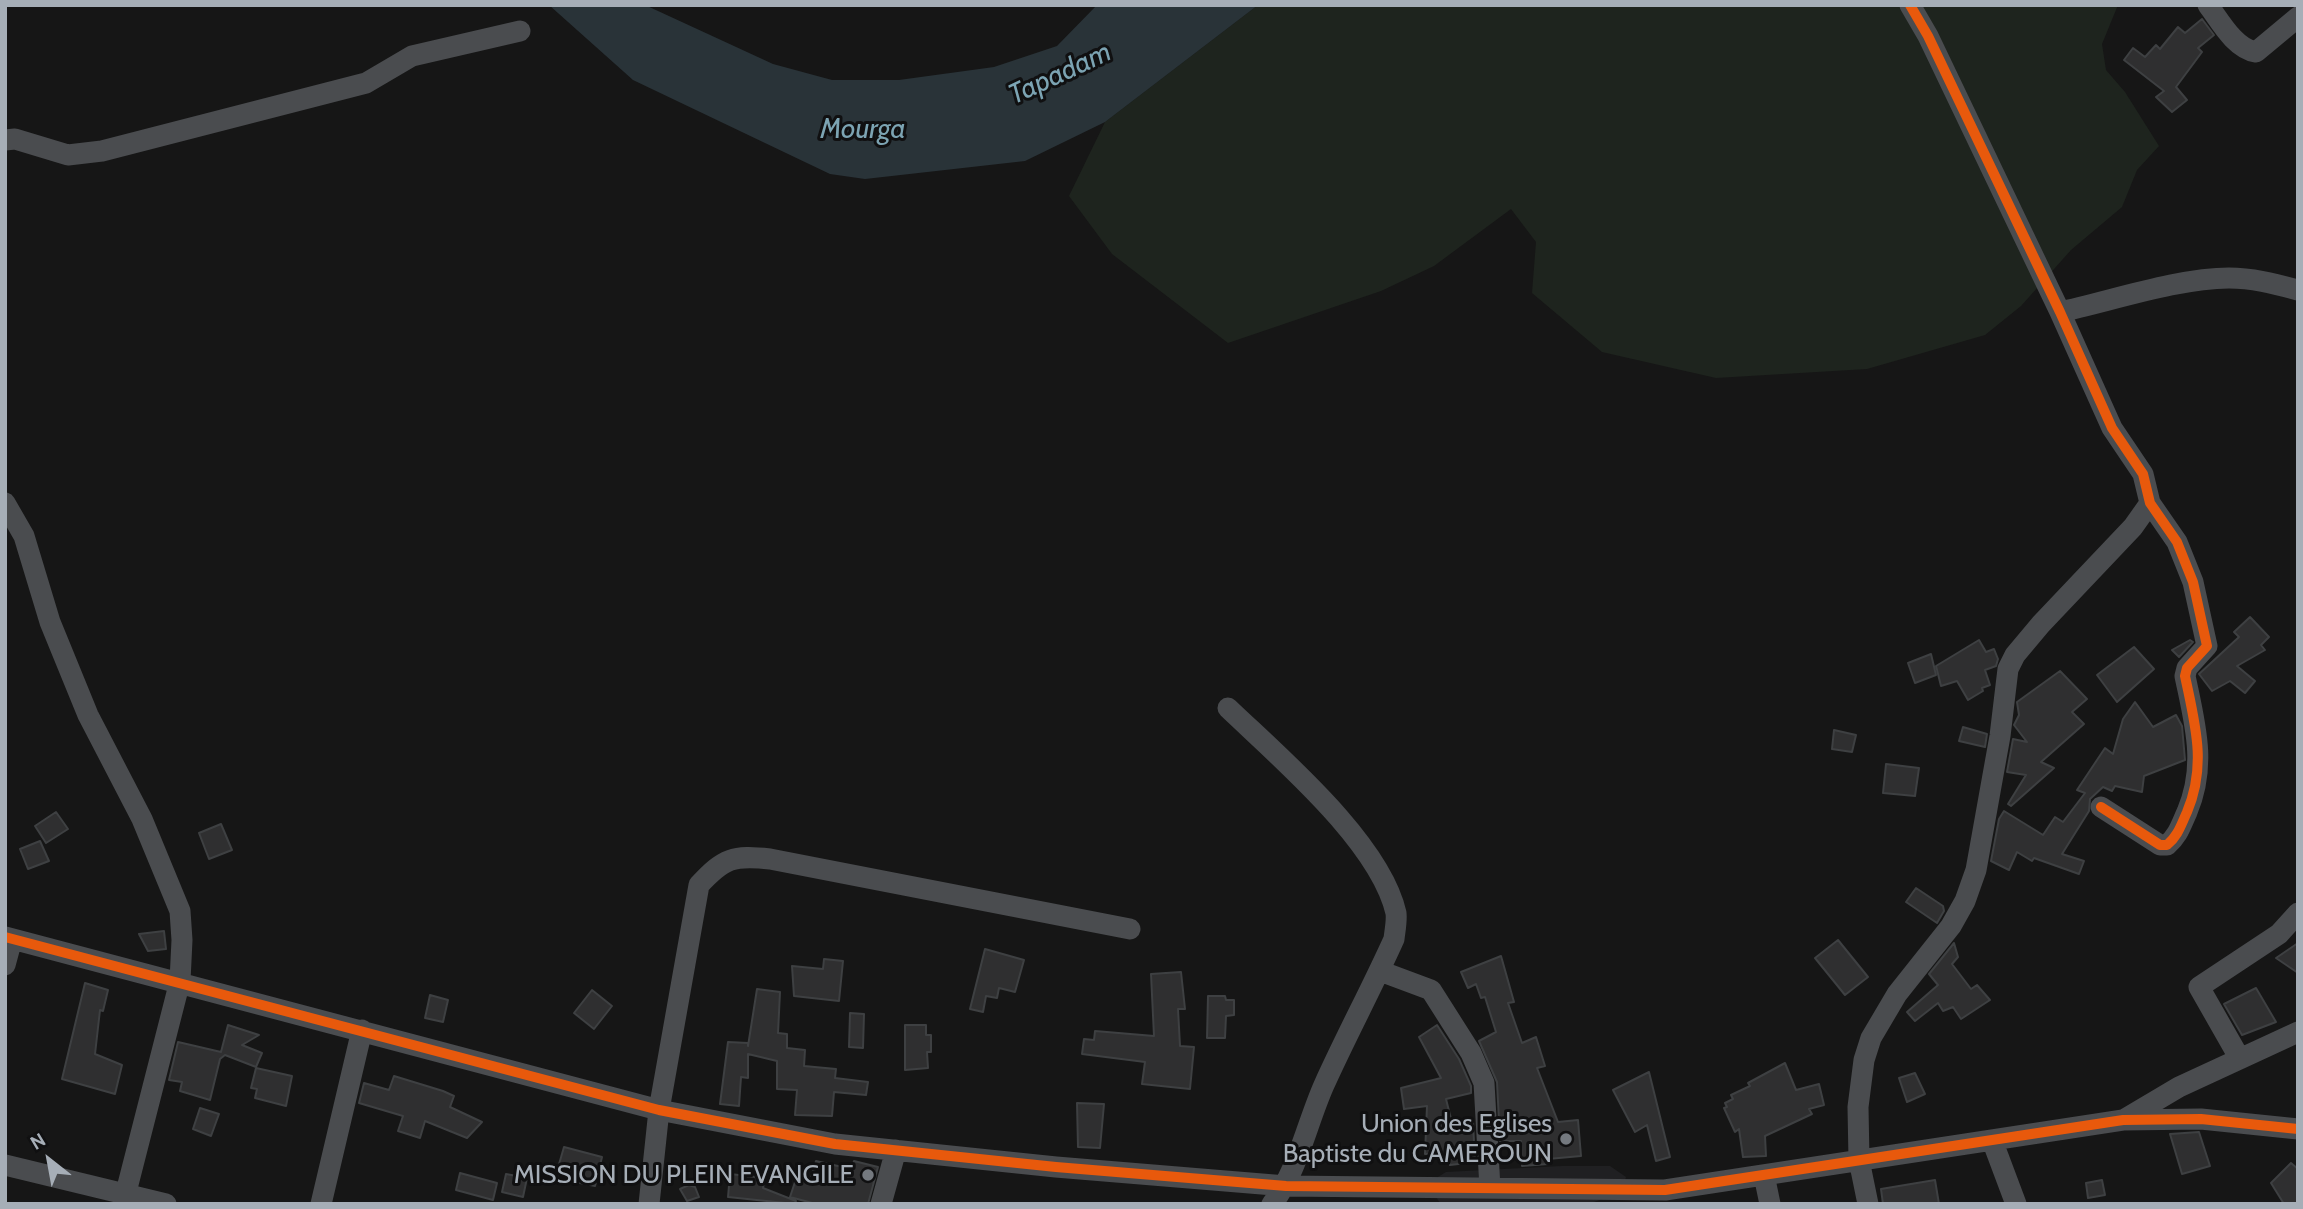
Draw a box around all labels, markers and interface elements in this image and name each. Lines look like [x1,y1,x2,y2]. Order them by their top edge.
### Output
water label: Tapadam [1003,36,1117,112]
water label: Mourga [820,113,906,147]
place label: Union des Eglises Baptiste du CAMEROUN [1283,1108,1552,1170]
north arrow [14,1125,84,1195]
text: N [26,1128,50,1155]
marker: Union des Eglises Baptiste du CAMEROUN [1558,1131,1574,1147]
place label: MISSION DU PLEIN EVANGILE [514,1159,854,1191]
marker: MISSION DU PLEIN EVANGILE [860,1167,876,1183]

